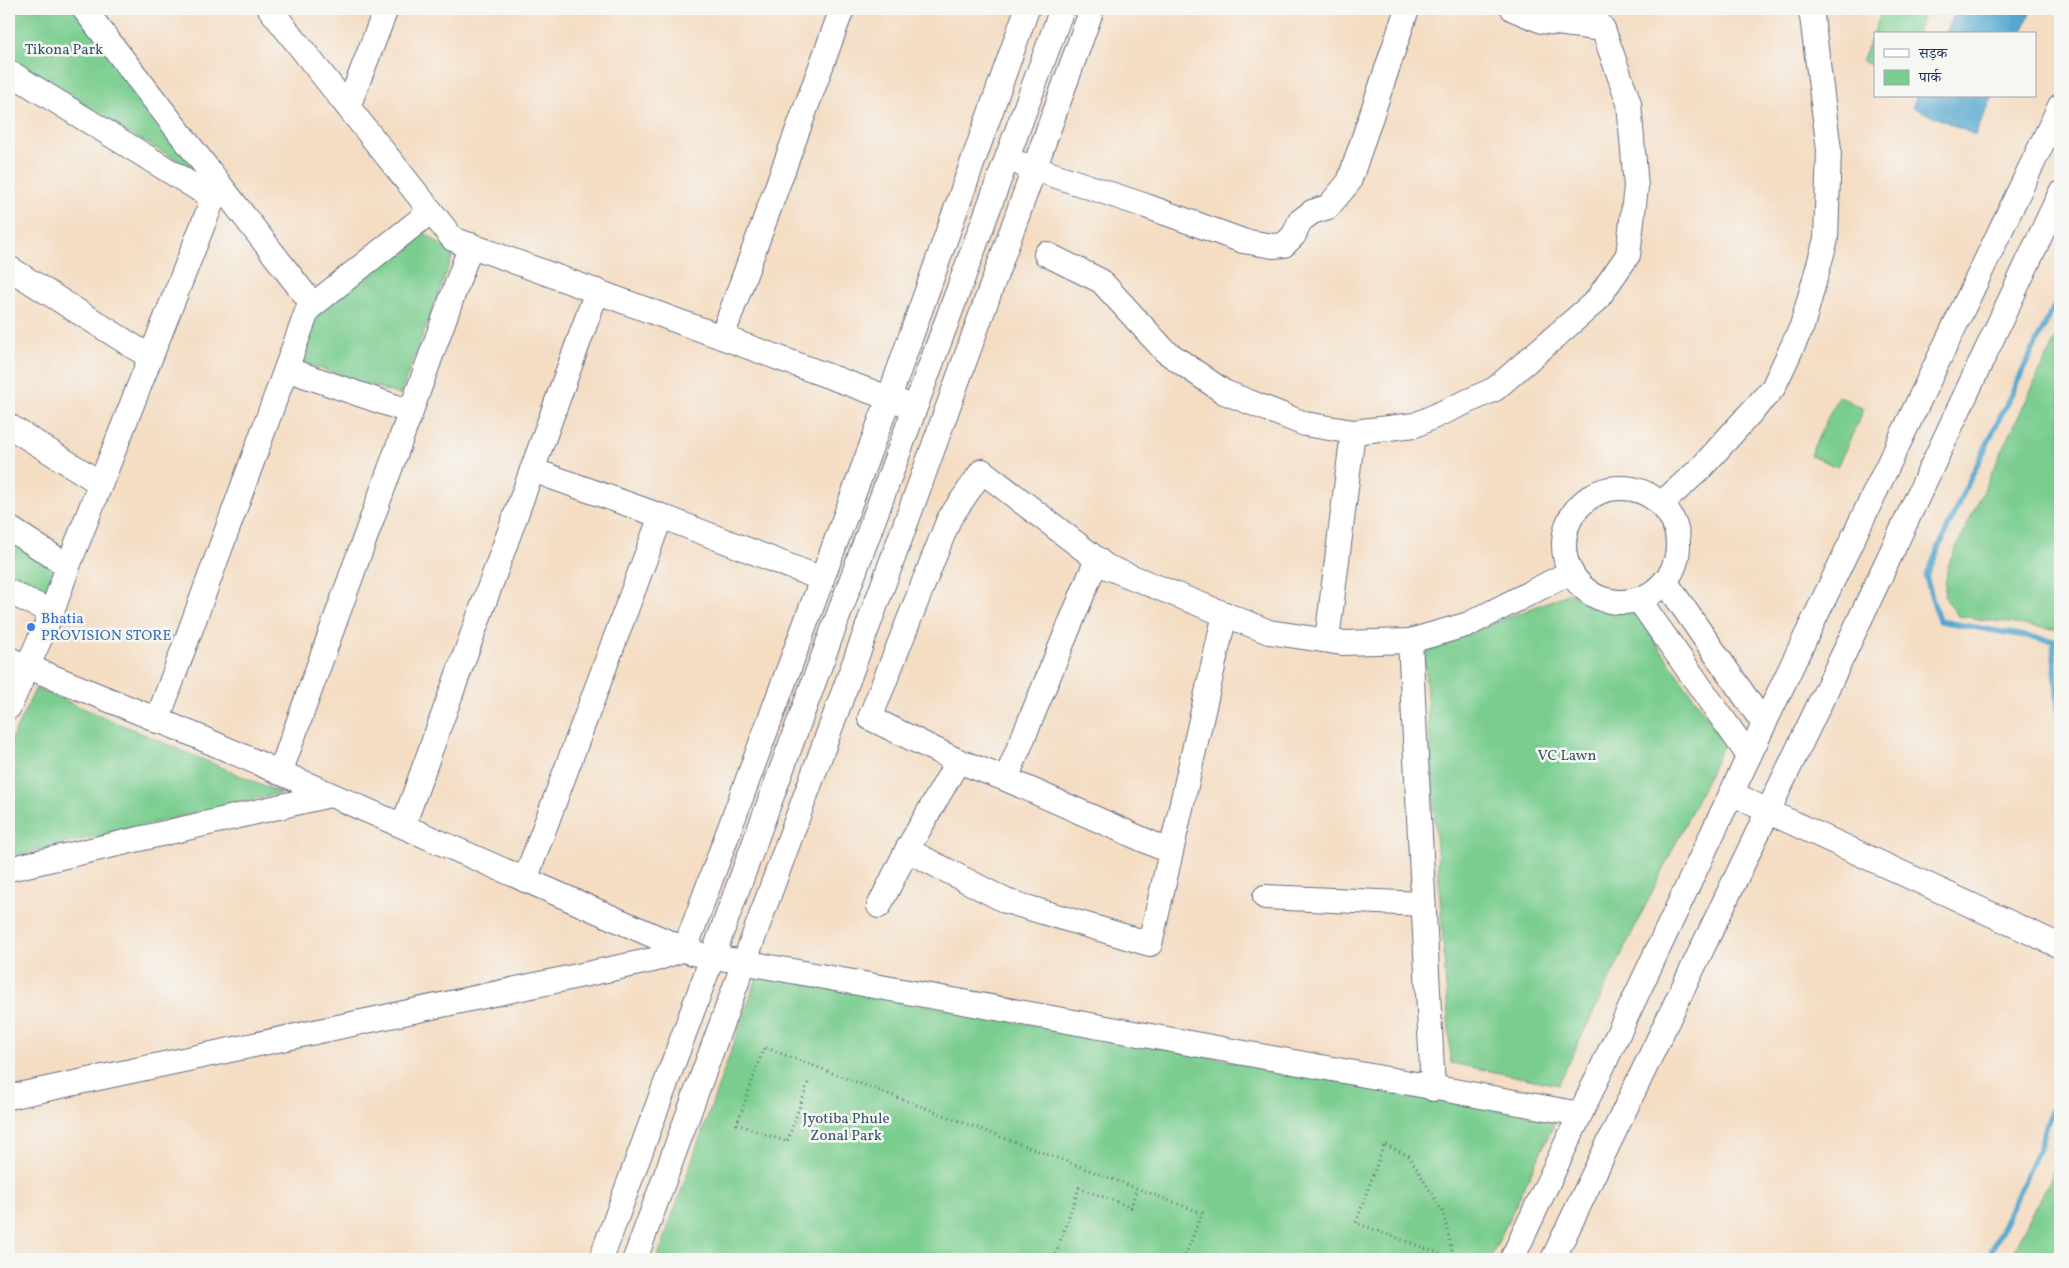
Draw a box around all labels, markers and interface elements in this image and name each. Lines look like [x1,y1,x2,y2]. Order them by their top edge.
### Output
legend [1874,32,2036,98]
park label: Tikona Park [25,40,103,61]
text: सड़क [1918,44,1948,65]
text: पार्क [1918,68,1942,89]
place label: Bhatia PROVISION STORE [41,609,172,647]
marker: Bhatia PROVISION STORE [25,621,37,633]
park label: VC Lawn [1538,746,1596,767]
park label: Jyotiba Phule Zonal Park [802,1109,890,1147]

